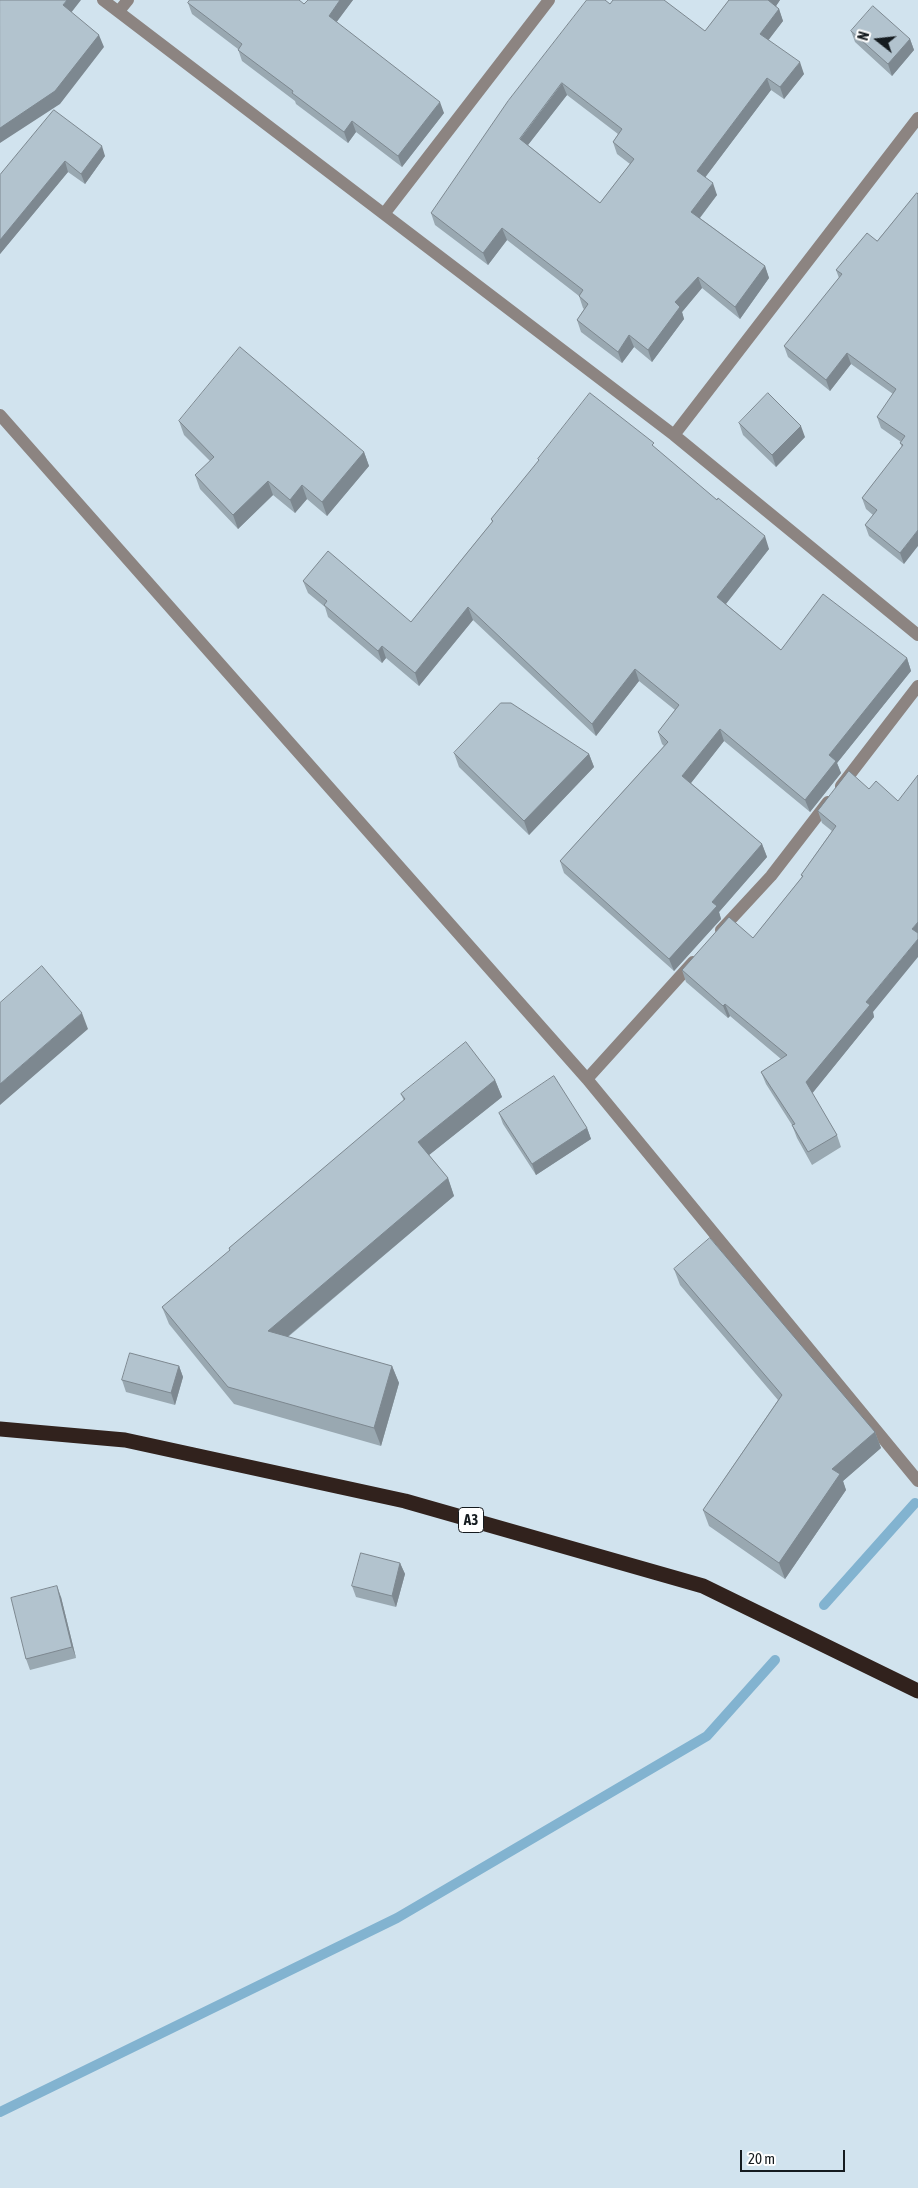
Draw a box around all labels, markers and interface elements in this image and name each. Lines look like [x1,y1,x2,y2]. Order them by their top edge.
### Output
north arrow [853,15,903,65]
text: N [855,30,872,42]
road number: A3 [458,1508,484,1532]
scale bar [743,2140,848,2172]
text: 20 m [748,2150,775,2167]

